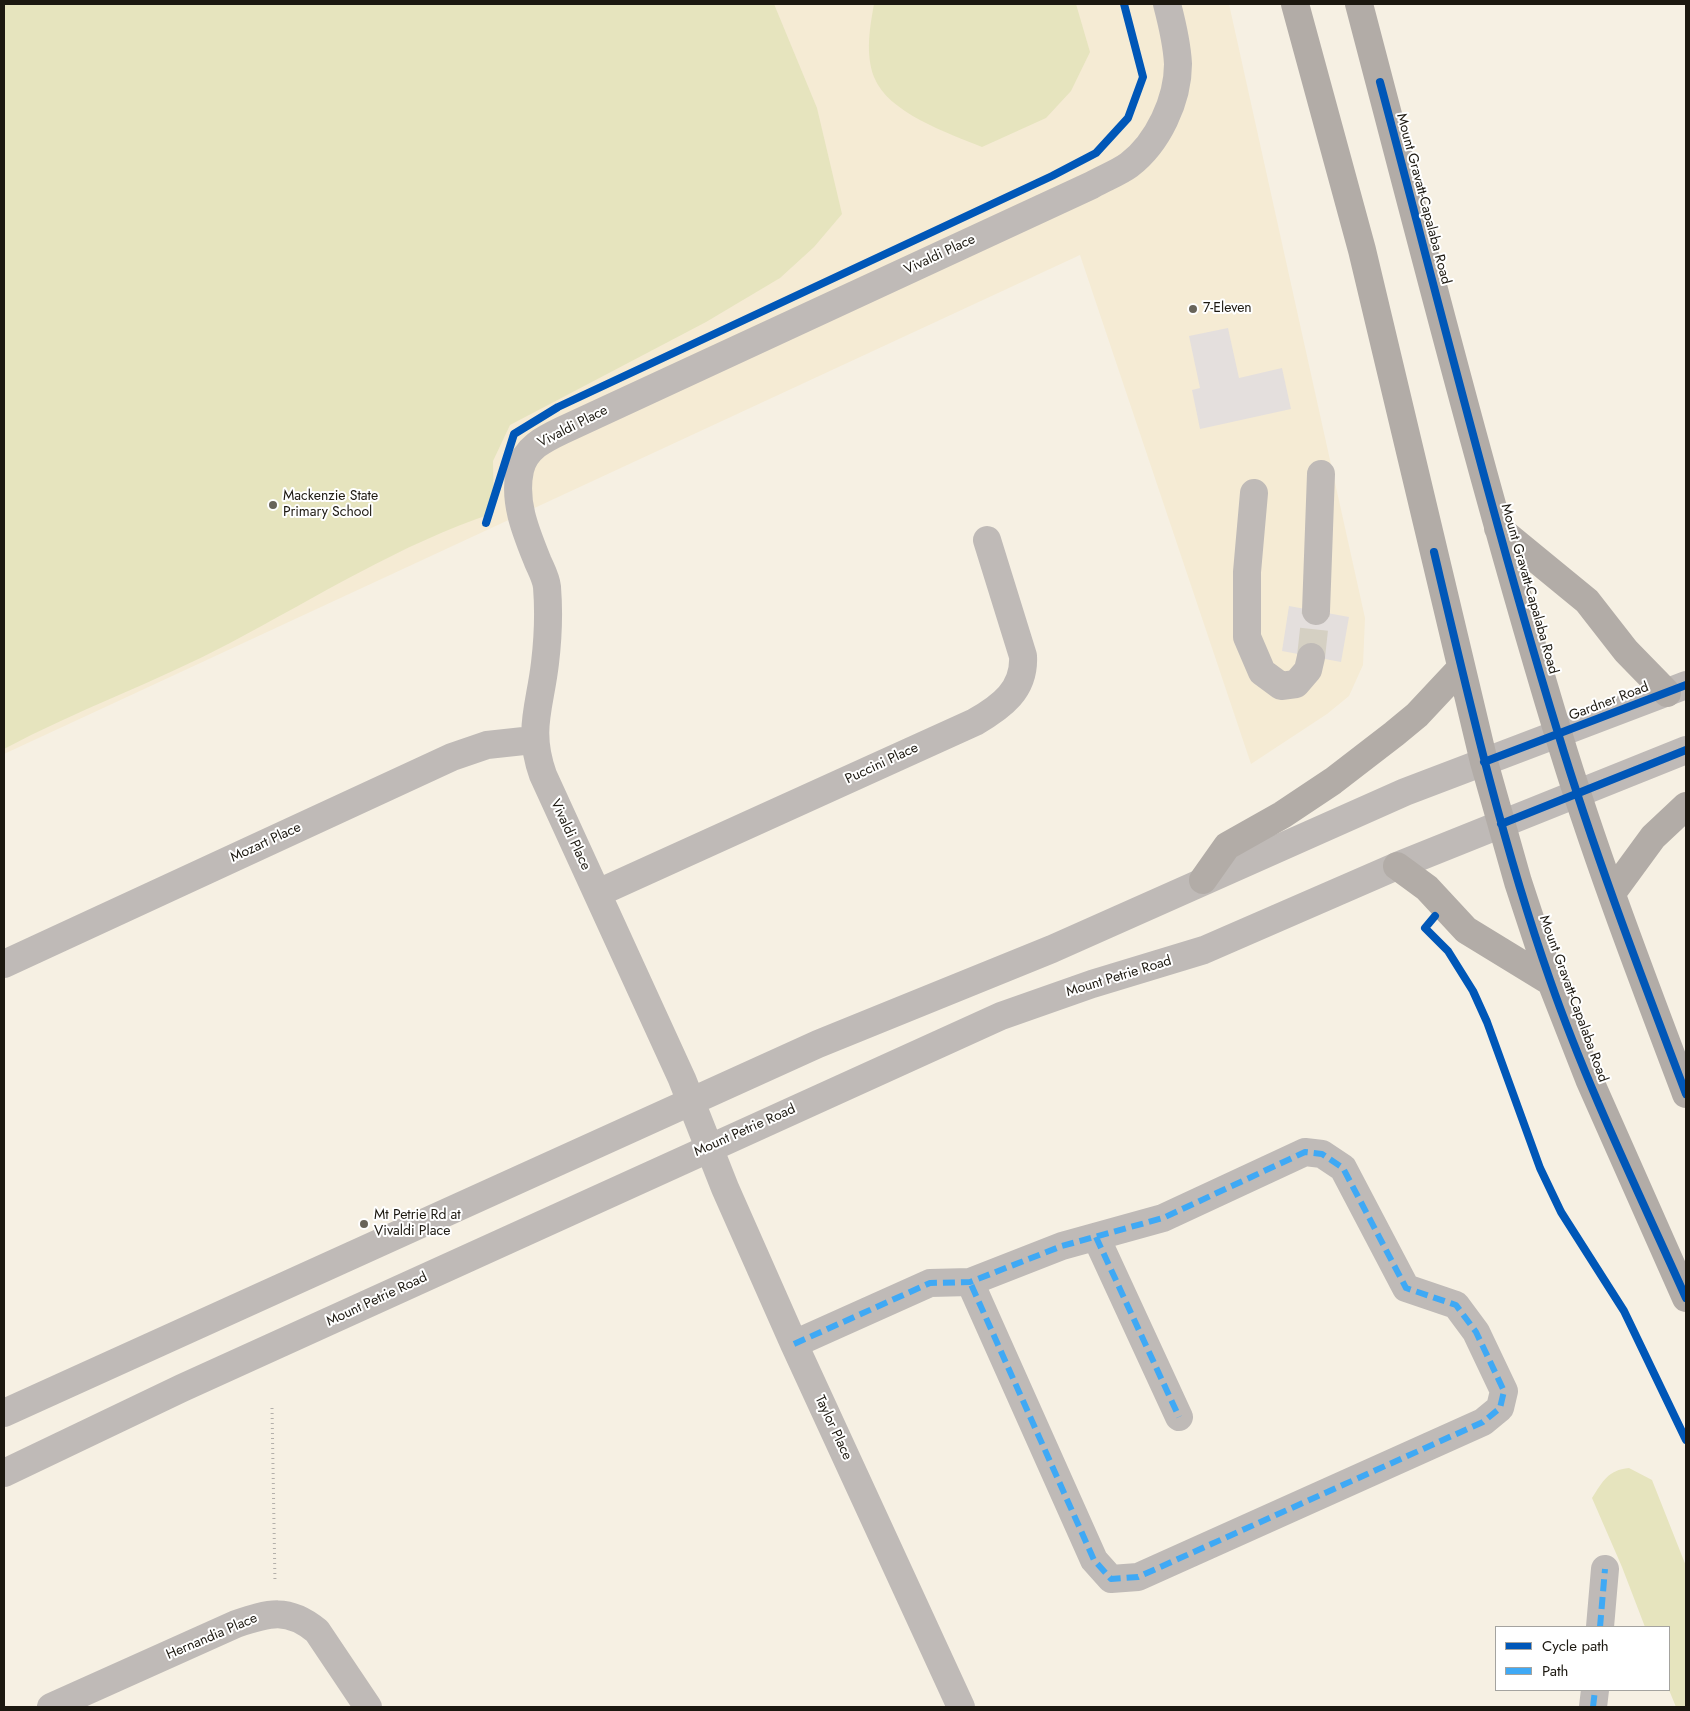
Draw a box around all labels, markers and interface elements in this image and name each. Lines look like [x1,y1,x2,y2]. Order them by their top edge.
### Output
street label: Mount Gravatt-Capalaba Road [1392,112,1454,286]
street label: Vivaldi Place [902,231,978,279]
place label: 7-Eleven [1203,301,1252,317]
marker: 7-Eleven [1187,303,1199,315]
street label: Vivaldi Place [535,402,611,452]
place label: Mackenzie State Primary School [283,489,378,522]
marker: Mackenzie State Primary School [267,499,279,511]
street label: Mount Gravatt-Capalaba Road [1497,502,1561,676]
street label: Gardner Road [1567,679,1651,725]
street label: Puccini Place [843,740,921,788]
street label: Vivaldi Place [546,797,594,873]
street label: Mozart Place [228,819,304,867]
street label: Mount Gravatt-Capalaba Road [1535,913,1611,1085]
street label: Mount Petrie Road [1064,953,1174,1001]
street label: Mount Petrie Road [692,1101,798,1161]
place label: Mt Petrie Rd at Vivaldi Place [374,1208,461,1240]
marker: Mt Petrie Rd at Vivaldi Place [358,1218,370,1230]
street label: Mount Petrie Road [324,1269,430,1331]
street label: Taylor Place [811,1393,855,1463]
street label: Hernandia Place [164,1610,260,1664]
legend [1495,1626,1670,1691]
text: Cycle path [1542,1635,1609,1657]
text: Path [1542,1660,1568,1682]

